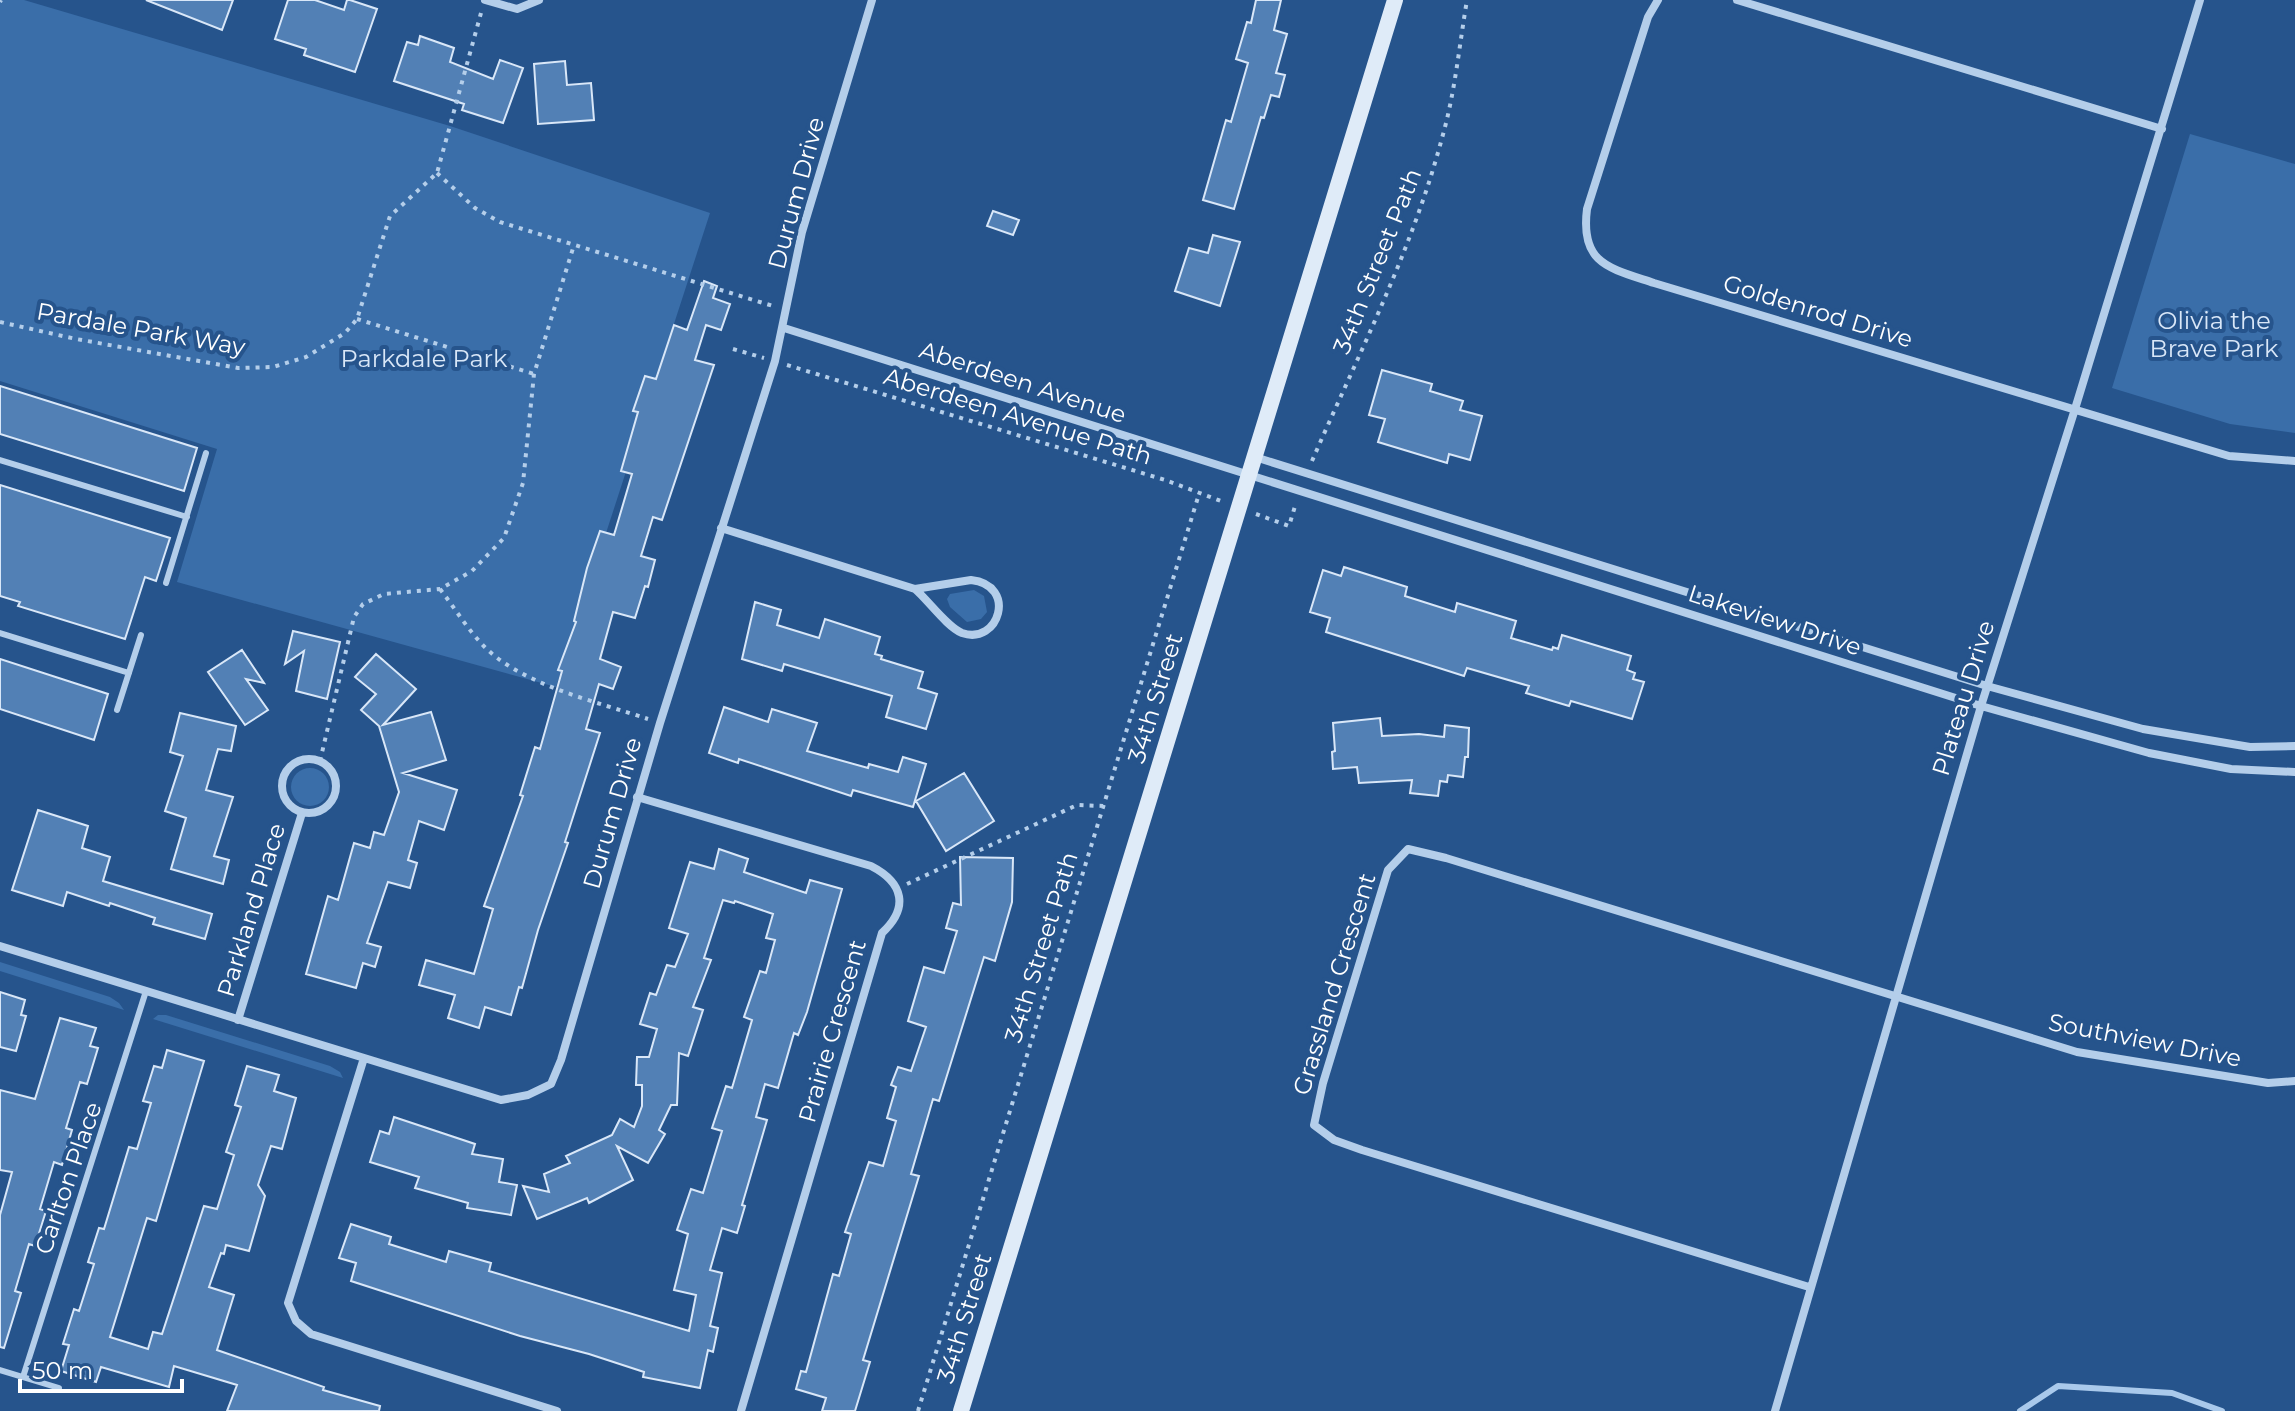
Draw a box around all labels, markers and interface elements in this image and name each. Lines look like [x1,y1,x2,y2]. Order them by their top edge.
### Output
street label: Durum Drive [762,114,830,272]
street label: 34th Street Path [1327,164,1427,358]
street label: Goldenrod Drive [1720,268,1916,354]
street label: Pardale Park Way [34,296,248,362]
park label: Olivia the Brave Park [2150,306,2279,363]
street label: Aberdeen Avenue [916,335,1130,429]
park label: Parkdale Park [341,344,508,373]
street label: Aberdeen Avenue Path [880,361,1156,471]
street label: Lakeview Drive [1685,578,1865,662]
street label: Plateau Drive [1926,617,2000,779]
street label: 34th Street [1122,629,1189,766]
street label: Durum Drive [577,734,647,892]
street label: Parkland Place [211,820,291,1000]
street label: 34th Street Path [998,848,1084,1046]
street label: Grassland Crescent [1286,869,1382,1098]
street label: Prairie Crescent [792,936,872,1126]
street label: Southview Drive [2046,1007,2244,1073]
street label: Carlton Place [28,1098,108,1258]
street label: 34th Street [931,1249,998,1386]
scale bar [20,1343,182,1393]
text: 50 m [32,1356,93,1385]

